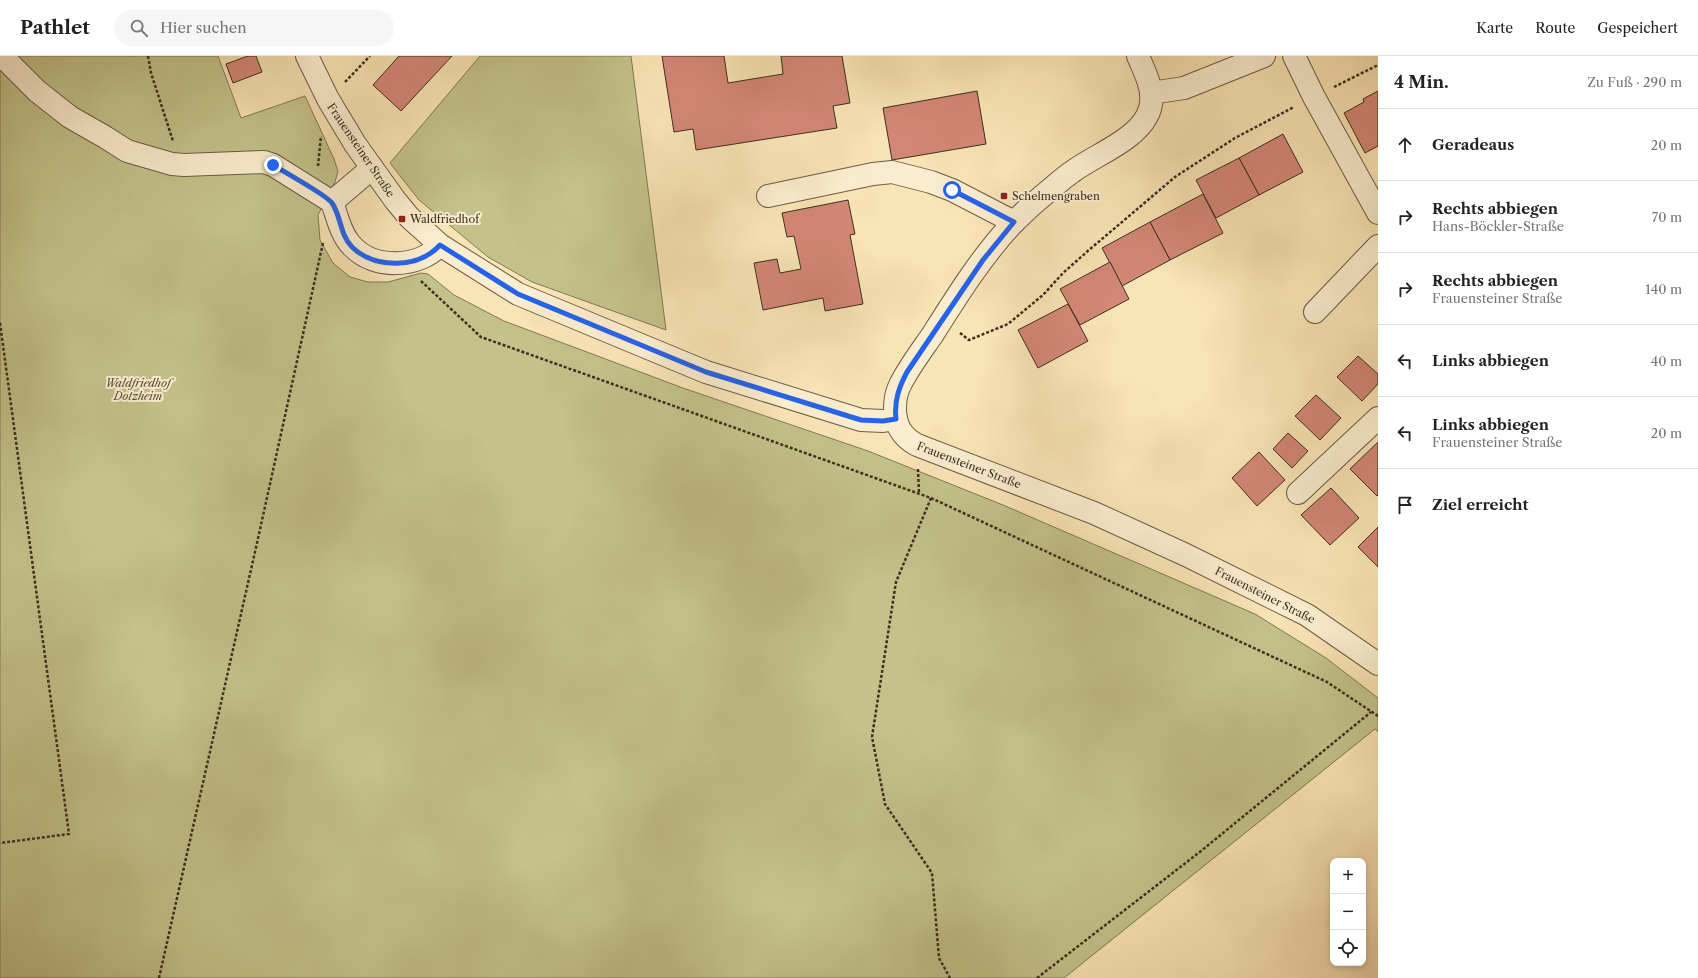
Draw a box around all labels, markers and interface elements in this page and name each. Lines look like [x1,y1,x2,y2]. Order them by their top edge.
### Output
search box [114,10,394,46]
text: Pathlet [20,16,90,39]
icon: search [128,17,150,39]
text: Hier suchen [160,18,247,37]
text: Karte [1476,19,1513,37]
text: Route [1535,19,1575,37]
text: Gespeichert [1597,19,1678,37]
text: 4 Min. [1394,72,1449,92]
text: Zu Fuß · 290 m [1587,74,1682,90]
street label: Frauensteiner Straße [324,100,398,200]
icon: ahead [1394,134,1416,156]
text: Geradeaus [1432,135,1514,154]
text: 20 m [1651,137,1682,153]
route end [264,156,282,174]
route start [943,181,961,199]
place label: Schelmengraben [1012,189,1100,203]
marker: Schelmengraben [999,191,1009,201]
text: Rechts abbiegen [1432,199,1558,218]
icon: right [1394,206,1416,228]
text: 70 m [1652,209,1682,225]
place label: Waldfriedhof [409,212,481,226]
marker: Waldfriedhof [397,214,407,224]
text: Hans-Böckler-Straße [1432,218,1564,234]
text: Rechts abbiegen [1432,271,1558,290]
icon: right [1394,278,1416,300]
text: 140 m [1645,281,1682,297]
text: Frauensteiner Straße [1432,290,1563,306]
icon: left [1394,350,1416,372]
text: Links abbiegen [1432,351,1549,370]
text: 40 m [1651,353,1682,369]
park label: Waldfriedhof Dotzheim [105,376,175,403]
text: Links abbiegen [1432,415,1549,434]
icon: left [1394,422,1416,444]
text: 20 m [1651,425,1682,441]
text: Frauensteiner Straße [1432,434,1563,450]
street label: Frauensteiner Straße [915,439,1023,491]
icon: arrive [1394,494,1416,516]
text: Ziel erreicht [1432,495,1528,514]
street label: Frauensteiner Straße [1213,564,1317,626]
map controls [1330,858,1366,966]
button: + [1330,858,1366,894]
button: − [1330,894,1366,930]
button: locate [1330,930,1366,966]

